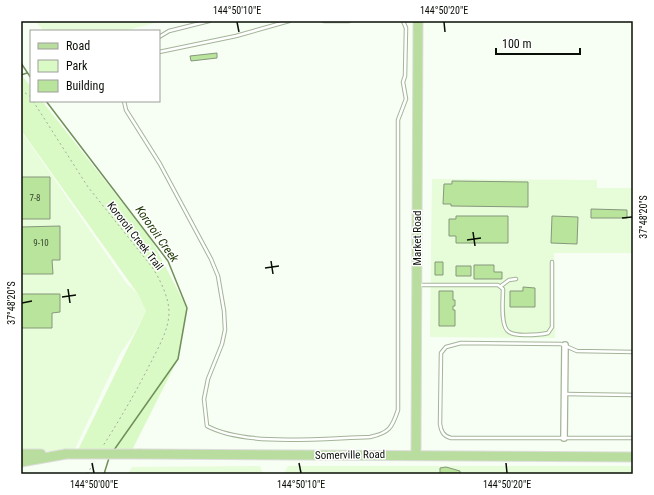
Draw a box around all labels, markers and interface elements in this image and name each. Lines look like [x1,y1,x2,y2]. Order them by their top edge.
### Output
text: 144°50'10"E [213,5,261,16]
text: 144°50'20"E [420,5,468,16]
legend [30,30,160,102]
scale bar [496,30,580,56]
text: 100 m [502,37,532,51]
text: Road [66,39,90,53]
text: Park [66,59,88,73]
text: Building [66,79,104,93]
house number: 7-8 [29,193,41,203]
text: 37°48'20"S [638,195,649,239]
street label: Kororoit Creek Trail [104,199,166,273]
water label: Kororoit Creek [132,203,182,265]
street label: Market Road [411,211,424,265]
house number: 9-10 [33,238,49,248]
text: 37°48'20"S [6,281,17,325]
street label: Somerville Road [315,448,385,462]
text: 144°50'00"E [70,479,118,490]
text: 144°50'10"E [277,479,325,490]
text: 144°50'20"E [483,479,531,490]

